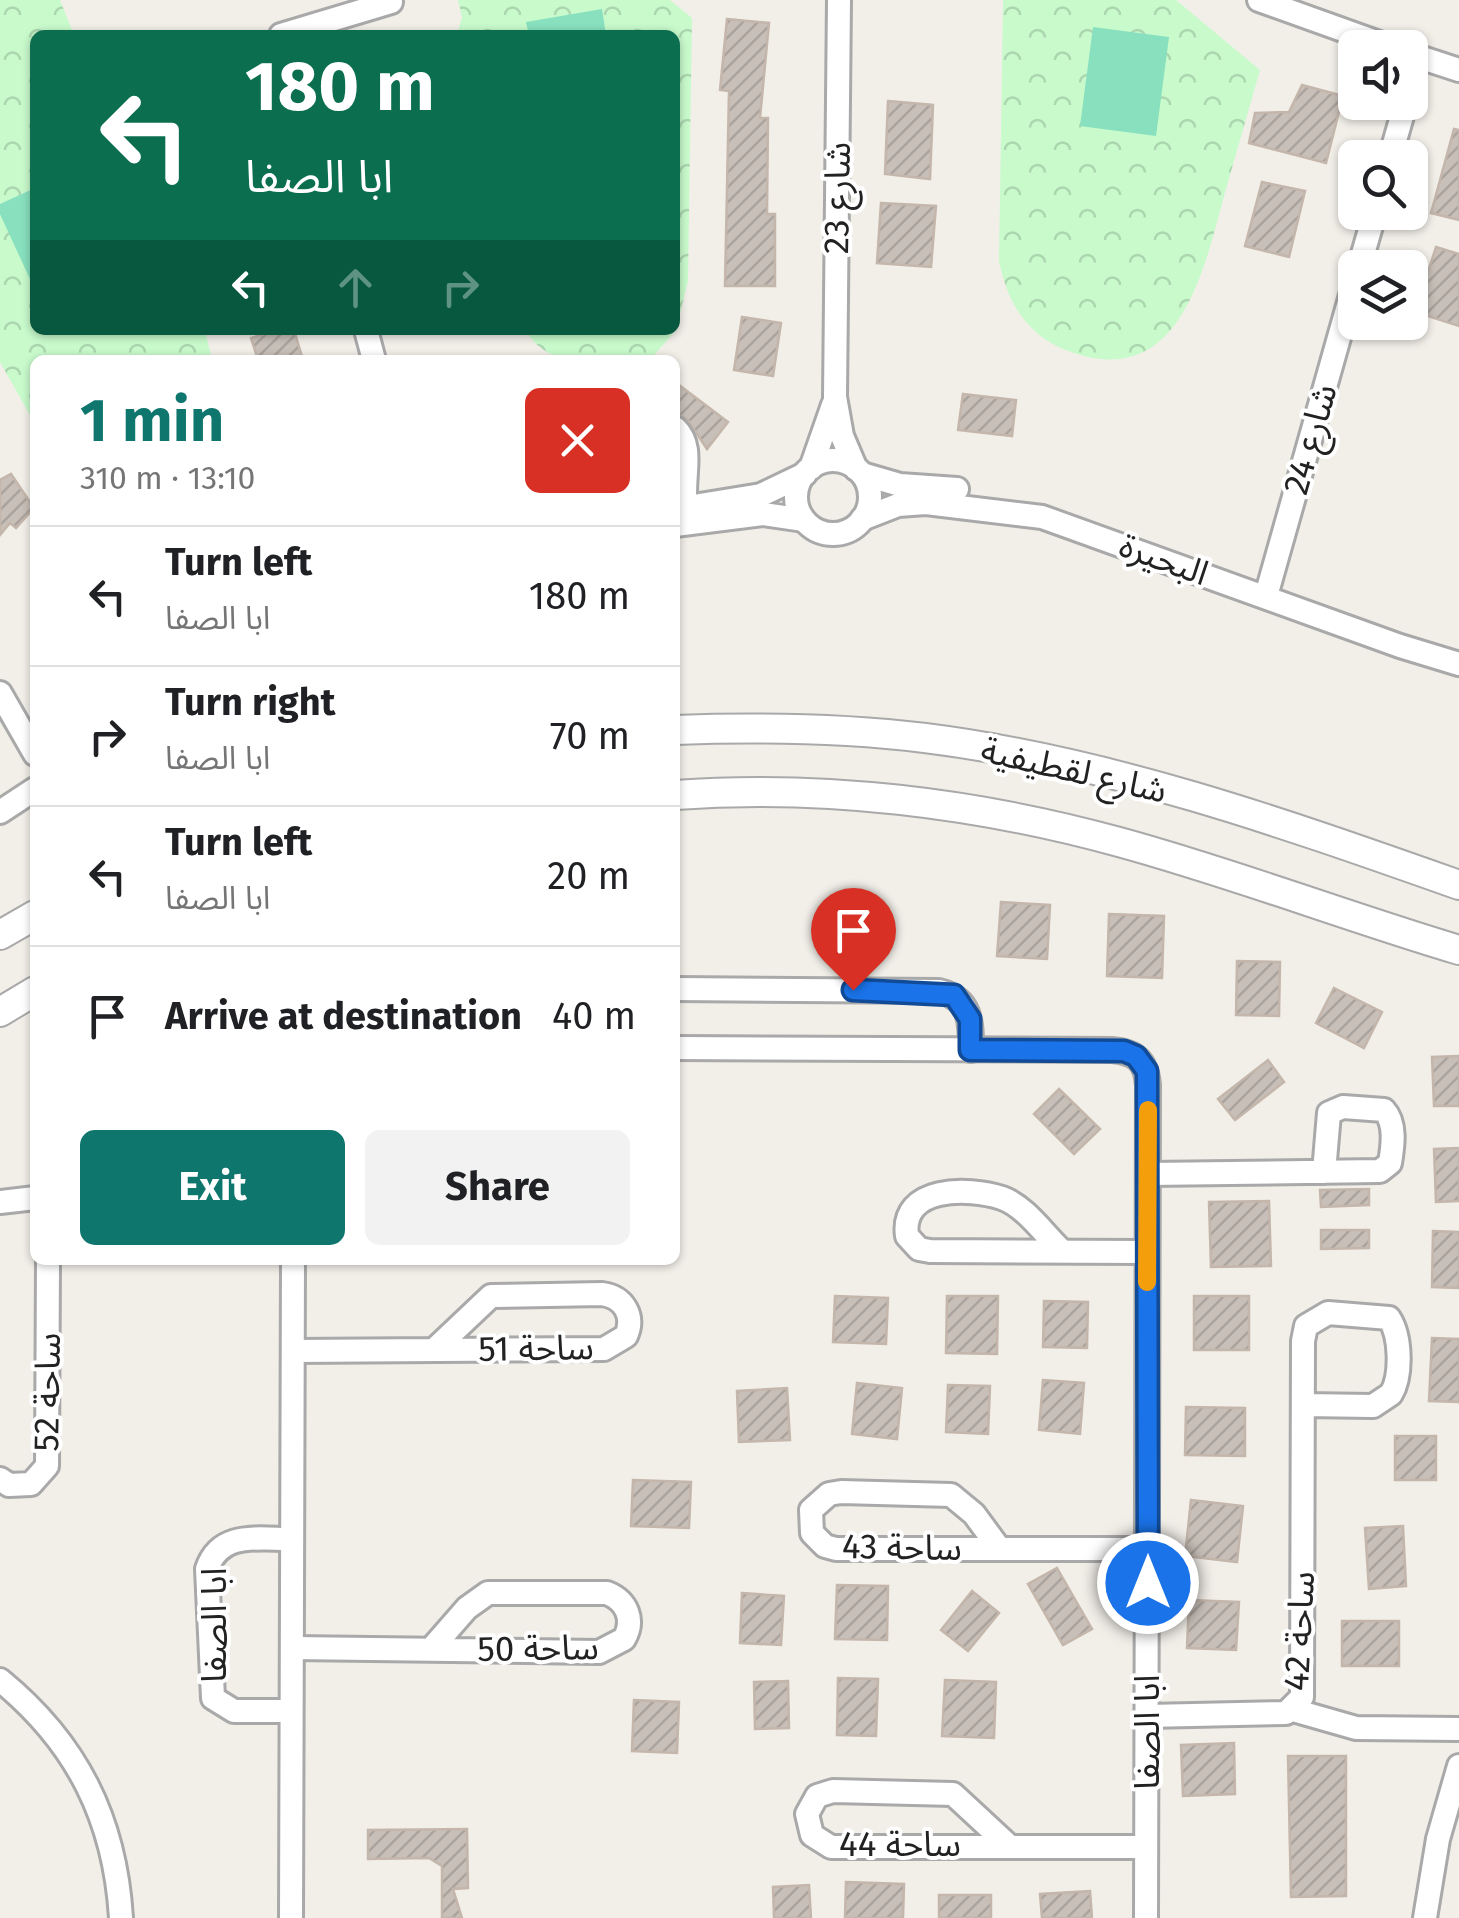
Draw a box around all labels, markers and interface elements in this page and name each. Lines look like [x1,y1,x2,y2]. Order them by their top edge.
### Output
map controls [1338,30,1428,340]
button: sound [1338,30,1428,120]
text: 180 m [245,45,435,129]
icon: left [80,70,210,200]
button: search [1338,140,1428,230]
street label: شارع 23 [815,142,864,255]
text: ابا الصفا [245,150,393,204]
button: layers [1338,250,1428,340]
icon: left [223,260,278,315]
icon: ahead [328,260,383,315]
icon: right [433,260,488,315]
street label: شارع 24 [1274,379,1350,500]
text: 1 min [80,385,224,457]
button: close [525,388,630,493]
text: 310 m · 13:10 [80,459,255,497]
street label: البحيرة [1114,524,1214,594]
text: Turn left [165,539,312,585]
icon: left [80,569,135,624]
text: 180 m [529,573,630,619]
text: ابا الصفا [165,599,270,637]
text: Turn right [165,679,335,725]
icon: right [80,709,135,764]
text: 70 m [550,713,630,759]
street label: شارع لقطيفية [976,728,1171,817]
text: ابا الصفا [165,739,270,777]
text: Turn left [165,819,312,865]
icon: left [80,849,135,904]
text: 20 m [547,853,630,899]
text: ابا الصفا [165,879,270,917]
pin [811,888,896,991]
icon: arrive [826,903,881,958]
icon: arrive [80,989,135,1044]
text: Arrive at destination [165,993,522,1039]
text: 40 m [552,993,636,1039]
button: Exit [80,1130,345,1245]
button: Share [365,1130,630,1245]
street label: ساحة 51 [478,1326,594,1370]
street label: ساحة 52 [25,1332,69,1452]
street label: ساحة 43 [842,1525,962,1569]
position arrow [1096,1531,1200,1635]
street label: ابا الصفا [193,1567,235,1683]
street label: ساحة 42 [1275,1570,1323,1692]
street label: ساحة 50 [477,1626,599,1670]
street label: ابا الصفا [1126,1674,1168,1790]
street label: ساحة 44 [839,1823,961,1865]

